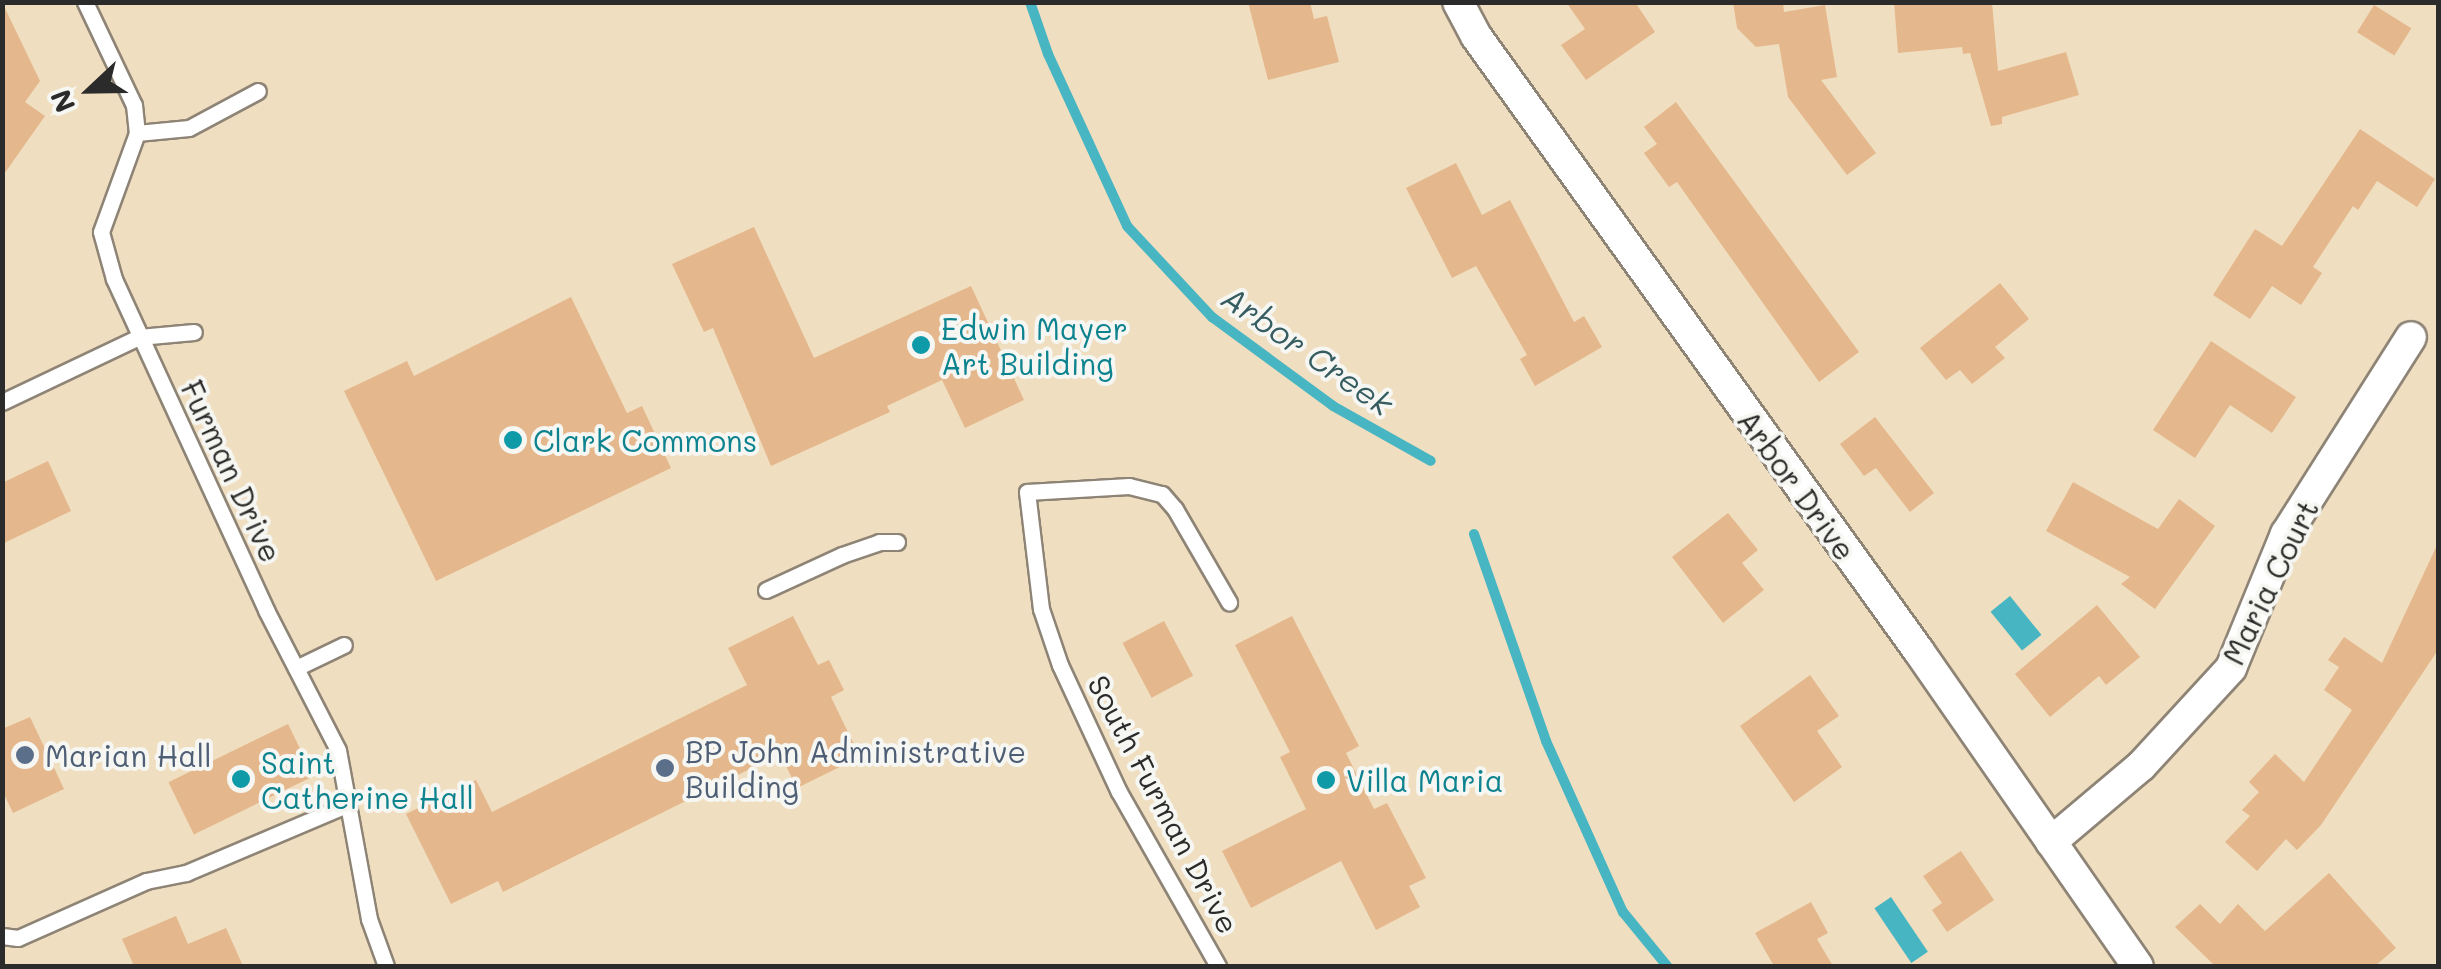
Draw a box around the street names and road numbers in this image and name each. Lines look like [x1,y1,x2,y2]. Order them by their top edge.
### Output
street label: Furman Drive [174,374,290,568]
street label: Arbor Drive [1731,403,1863,567]
street label: Maria Court [2215,494,2325,670]
street label: South Furman Drive [1081,669,1247,939]

